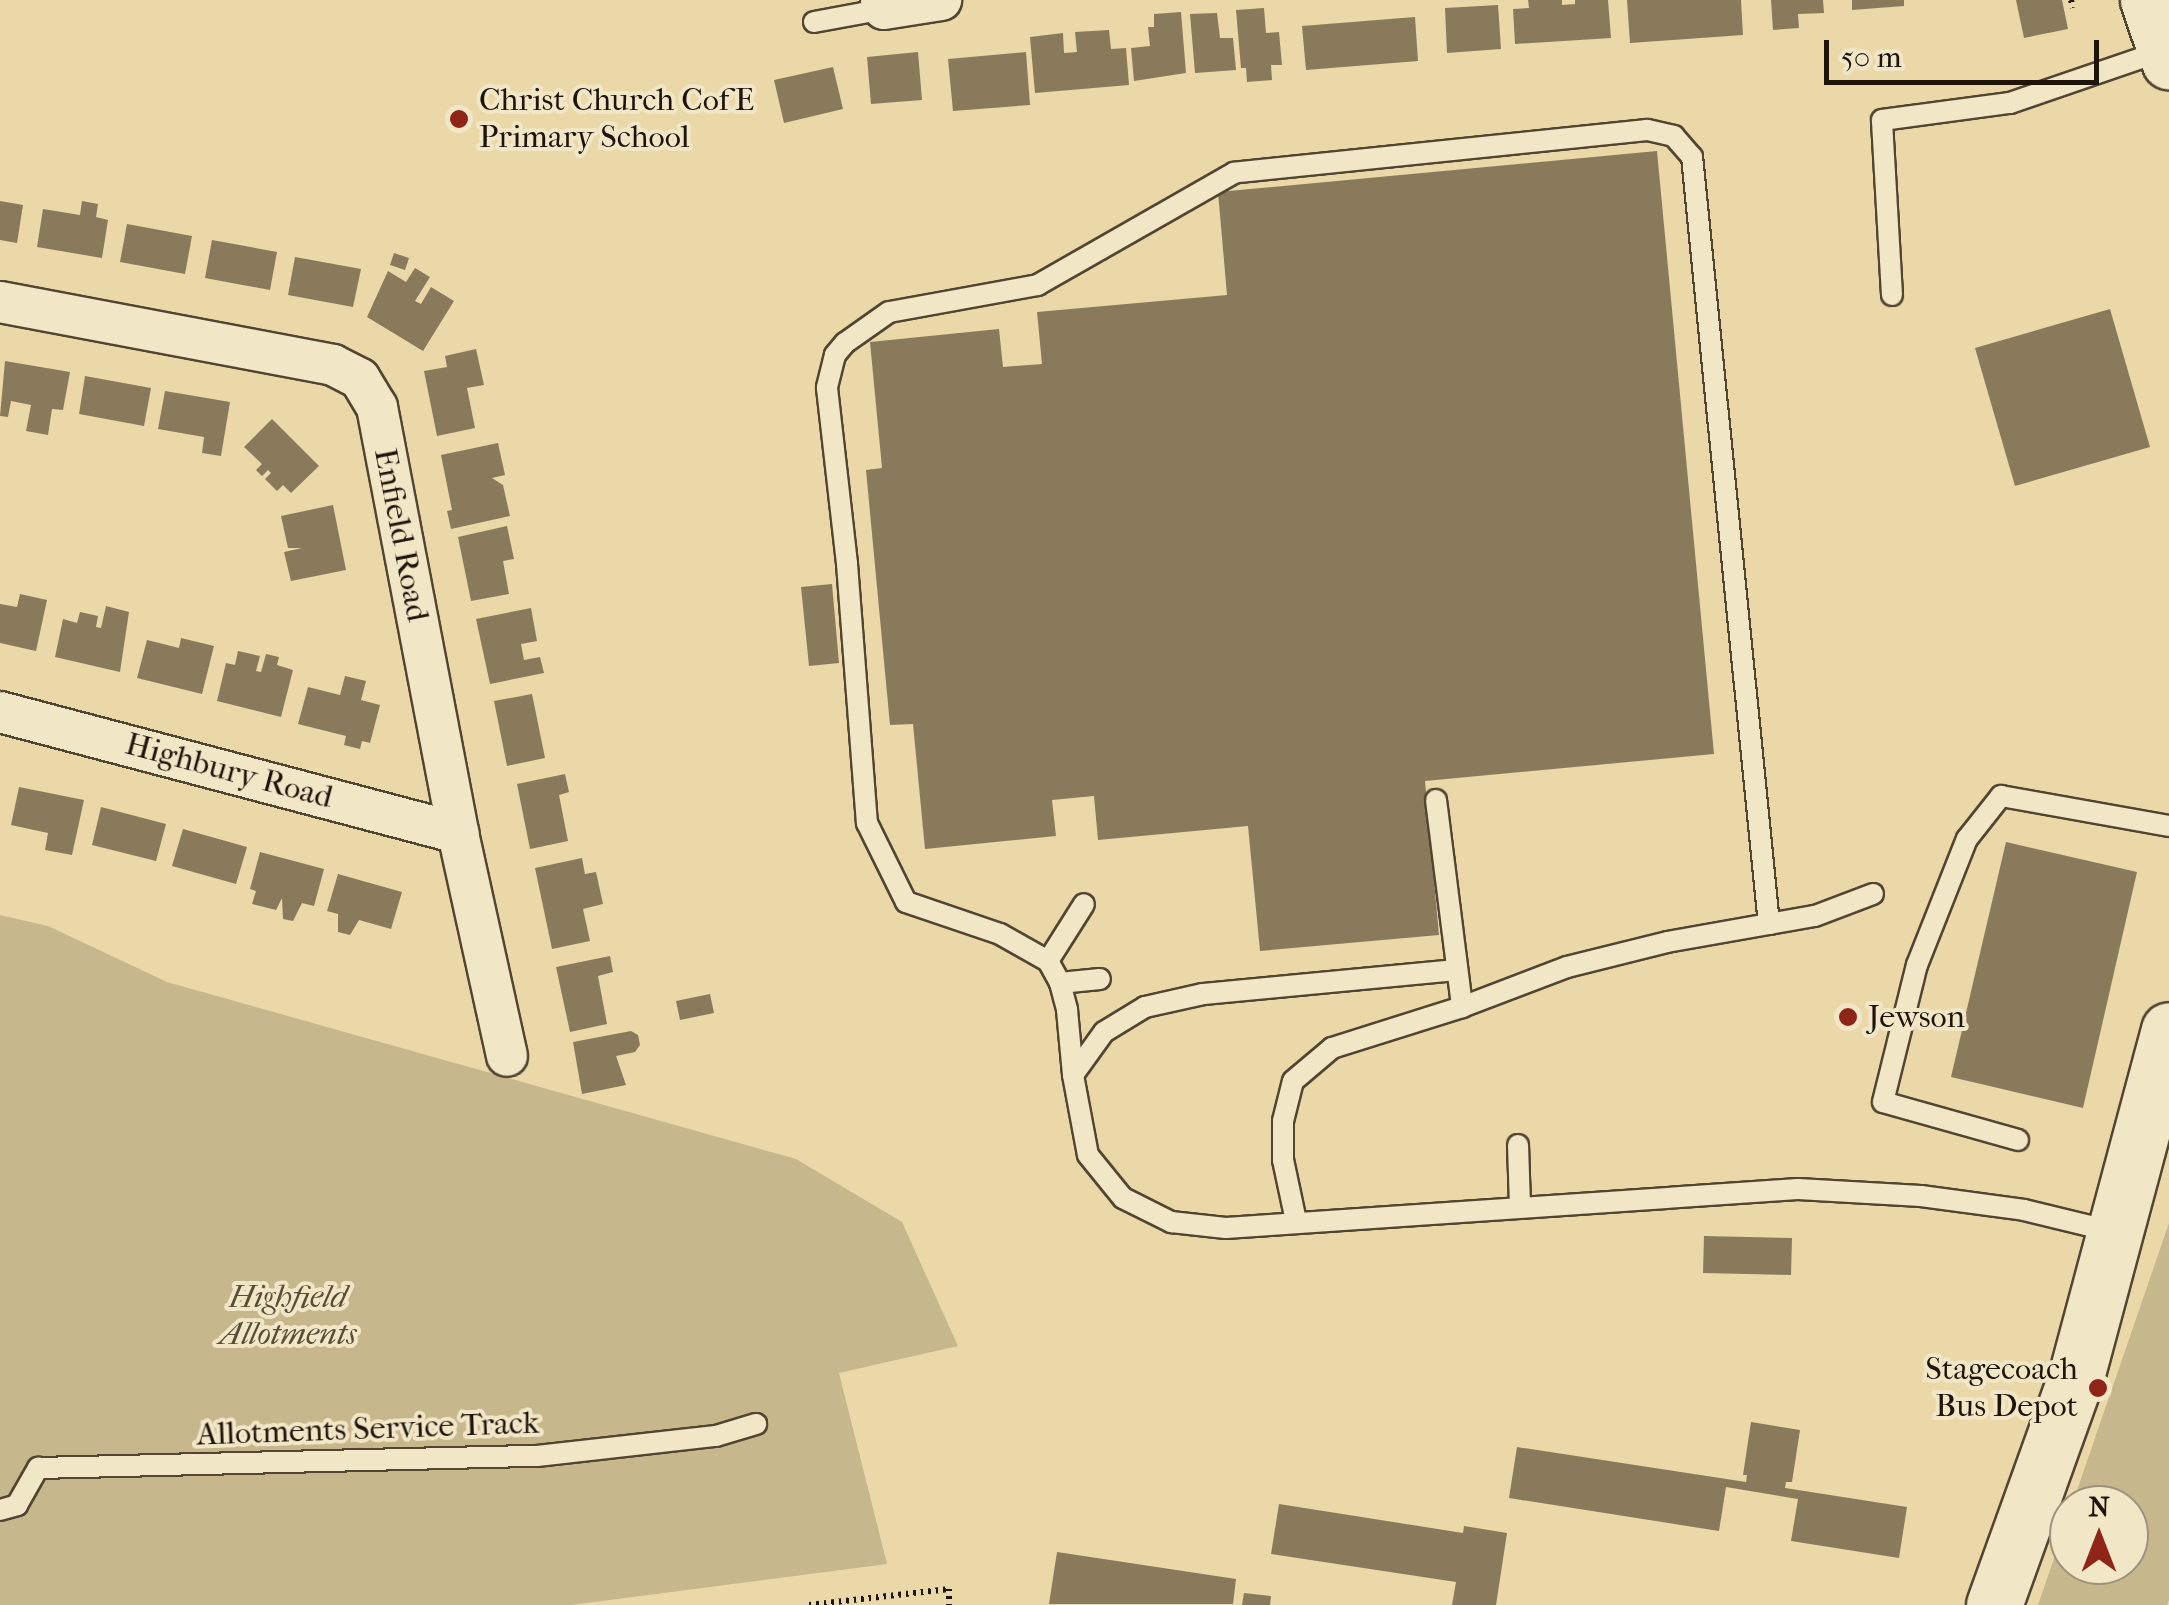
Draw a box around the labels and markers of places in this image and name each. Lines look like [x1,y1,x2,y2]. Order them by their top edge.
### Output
place label: Christ Church CofE Primary School [479,82,754,157]
marker: Christ Church CofE Primary School [448,108,470,130]
place label: Jewson [1868,998,1965,1036]
marker: Jewson [1837,1006,1859,1028]
place label: Stagecoach Bus Depot [1925,1351,2078,1426]
marker: Stagecoach Bus Depot [2087,1377,2109,1399]

